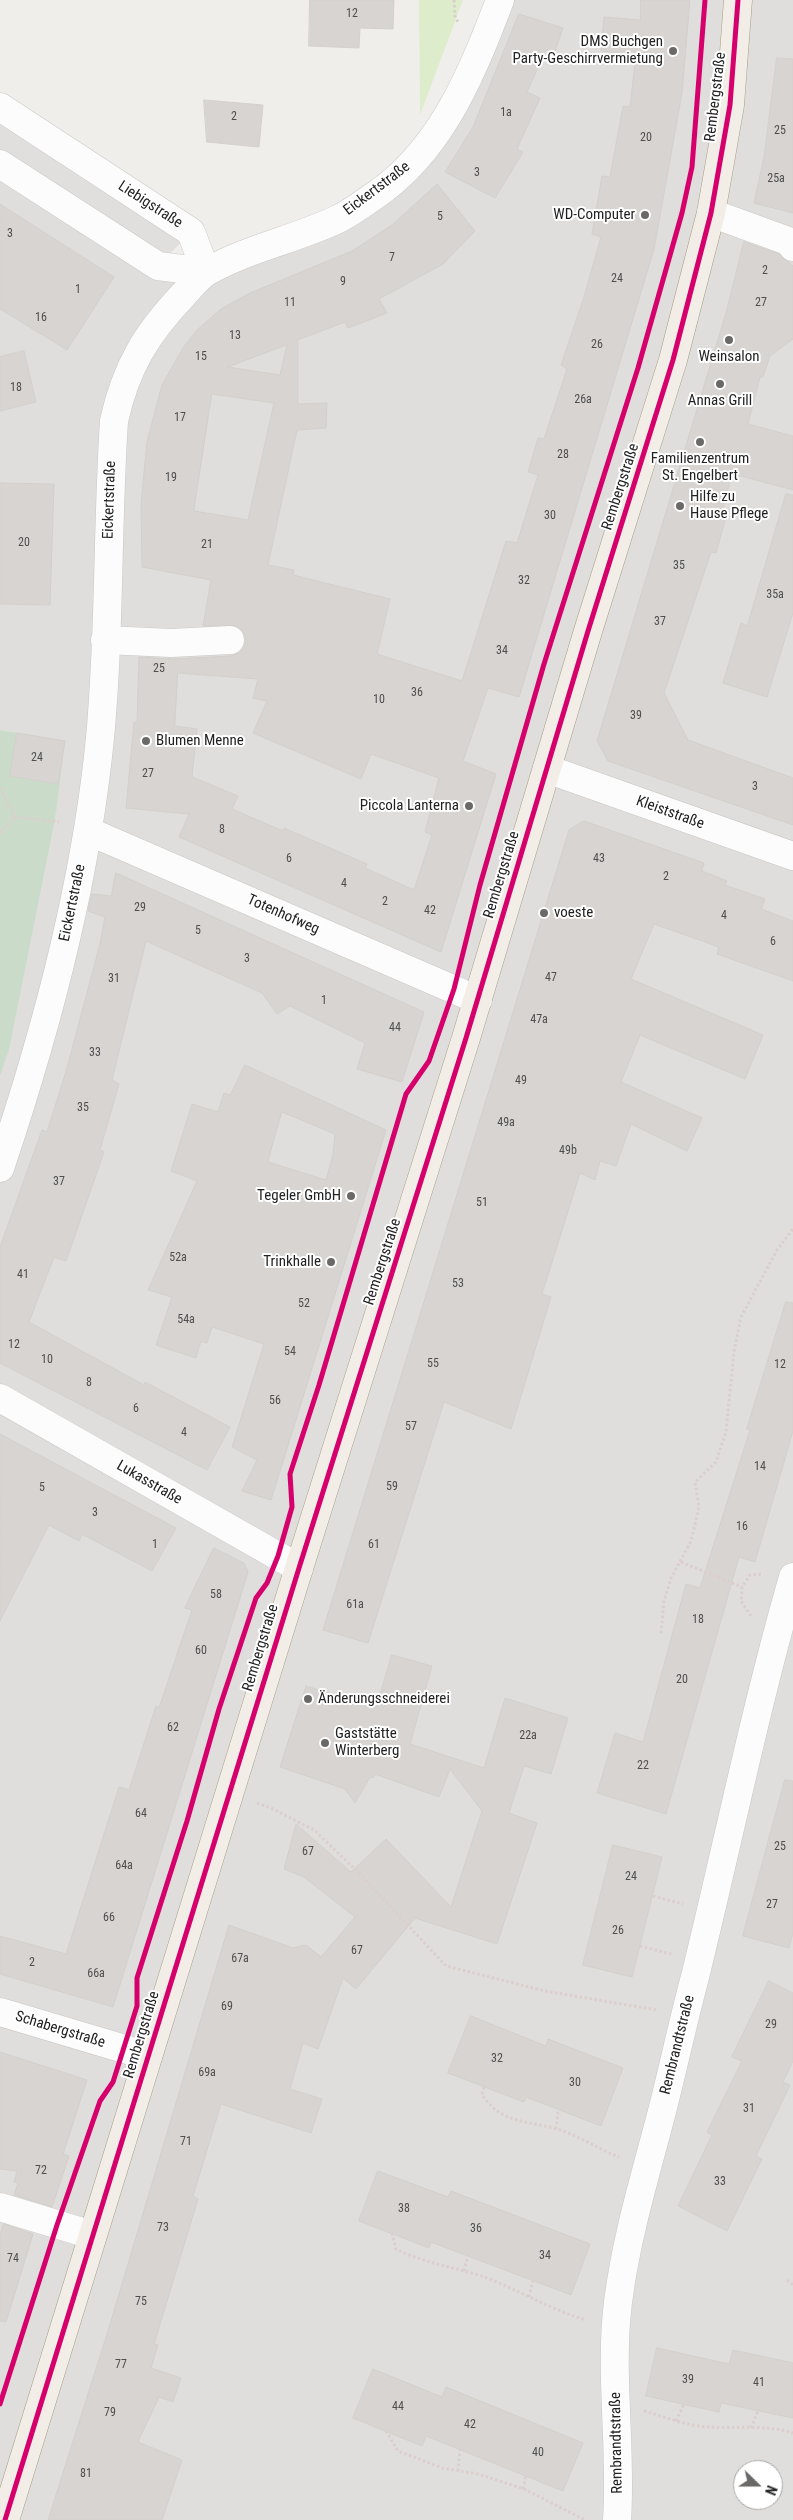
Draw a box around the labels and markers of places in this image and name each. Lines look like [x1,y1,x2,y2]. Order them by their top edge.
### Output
place label: DMS Buchgen Party-Geschirrvermietung [513,33,663,68]
marker: DMS Buchgen Party-Geschirrvermietung [667,45,679,57]
place label: WD-Computer [553,206,635,224]
marker: WD-Computer [639,209,651,221]
marker: Weinsalon [723,334,735,346]
place label: Weinsalon [698,348,760,366]
marker: Annas Grill [714,378,726,390]
place label: Annas Grill [688,392,752,410]
marker: Familienzentrum St. Engelbert [694,436,706,448]
place label: Familienzentrum St. Engelbert [651,450,749,485]
place label: Hilfe zu Hause Pflege [690,488,768,523]
marker: Hilfe zu Hause Pflege [674,500,686,512]
place label: Blumen Menne [156,732,244,750]
marker: Blumen Menne [140,735,152,747]
place label: Piccola Lanterna [360,797,459,815]
marker: Piccola Lanterna [463,800,475,812]
place label: voeste [554,904,593,922]
marker: voeste [538,907,550,919]
place label: Tegeler GmbH [257,1187,341,1205]
marker: Tegeler GmbH [345,1190,357,1202]
place label: Trinkhalle [263,1253,321,1271]
marker: Trinkhalle [325,1256,337,1268]
place label: Änderungsschneiderei [318,1690,450,1708]
marker: Änderungsschneiderei [302,1693,314,1705]
place label: Gaststätte Winterberg [335,1725,399,1760]
marker: Gaststätte Winterberg [319,1737,331,1749]

